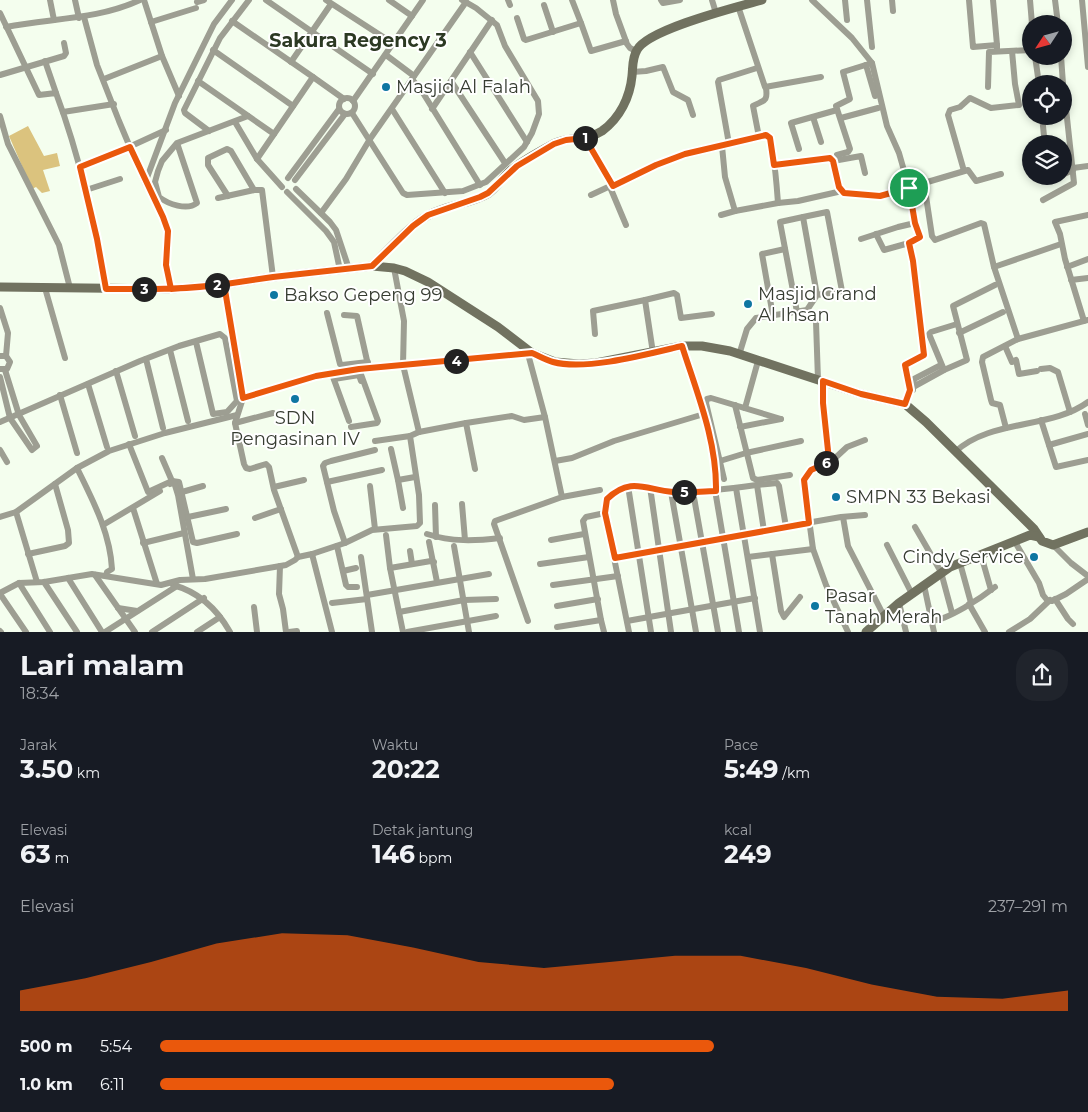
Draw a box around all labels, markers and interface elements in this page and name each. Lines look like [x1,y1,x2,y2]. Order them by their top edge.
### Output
north arrow [1022,15,1072,65]
map controls [1022,15,1072,185]
district label: Sakura Regency 3 [269,29,447,52]
button: locate [1022,75,1072,125]
place label: Masjid Al Falah [396,76,531,98]
marker: Masjid Al Falah [380,81,392,93]
pin: 1 [572,126,598,150]
text: 1 [583,129,588,147]
button: layers [1022,135,1072,185]
pin [888,167,930,209]
icon: arrive [895,174,923,202]
pin: 2 [204,272,230,298]
pin: 3 [132,276,156,302]
text: 2 [213,276,222,294]
text: 3 [140,280,149,298]
place label: Masjid Grand Al Ihsan [758,283,877,326]
place label: Bakso Gepeng 99 [284,284,442,306]
marker: Bakso Gepeng 99 [268,289,280,301]
marker: Masjid Grand Al Ihsan [742,298,754,310]
pin: 4 [444,348,468,374]
text: 4 [452,352,461,370]
marker: SDN Pengasinan IV [289,393,301,405]
place label: SDN Pengasinan IV [230,407,360,450]
pin: 6 [814,450,838,476]
text: 6 [822,454,831,472]
pin: 5 [672,480,696,504]
text: 5 [680,483,689,501]
place label: SMPN 33 Bekasi [846,486,991,508]
marker: SMPN 33 Bekasi [830,491,842,503]
place label: Cindy Service [903,546,1024,568]
marker: Cindy Service [1028,551,1040,563]
place label: Pasar Tanah Merah [825,585,942,628]
marker: Pasar Tanah Merah [809,600,821,612]
text: Lari malam [20,648,184,682]
button: share [1016,649,1068,701]
text: 18:34 [20,684,59,703]
text: Jarak [20,736,57,754]
text: Waktu [372,736,419,754]
text: Pace [724,736,758,754]
text: 3.50 [20,754,73,784]
text: 20:22 [372,754,440,784]
text: 5:49 [724,754,779,784]
text: km [73,764,100,782]
text: /km [779,764,810,782]
text: Elevasi [20,821,68,839]
text: Detak jantung [372,821,473,839]
text: kcal [724,821,752,839]
text: 63 [20,839,51,869]
text: 146 [372,839,415,869]
text: 249 [724,839,772,869]
text: m [51,849,69,867]
text: bpm [415,849,452,867]
text: Elevasi [20,897,74,916]
text: 237–291 m [988,897,1068,916]
text: 500 m [20,1037,73,1056]
text: 5:54 [100,1037,132,1056]
text: 1.0 km [20,1075,73,1094]
text: 6:11 [100,1075,125,1094]

